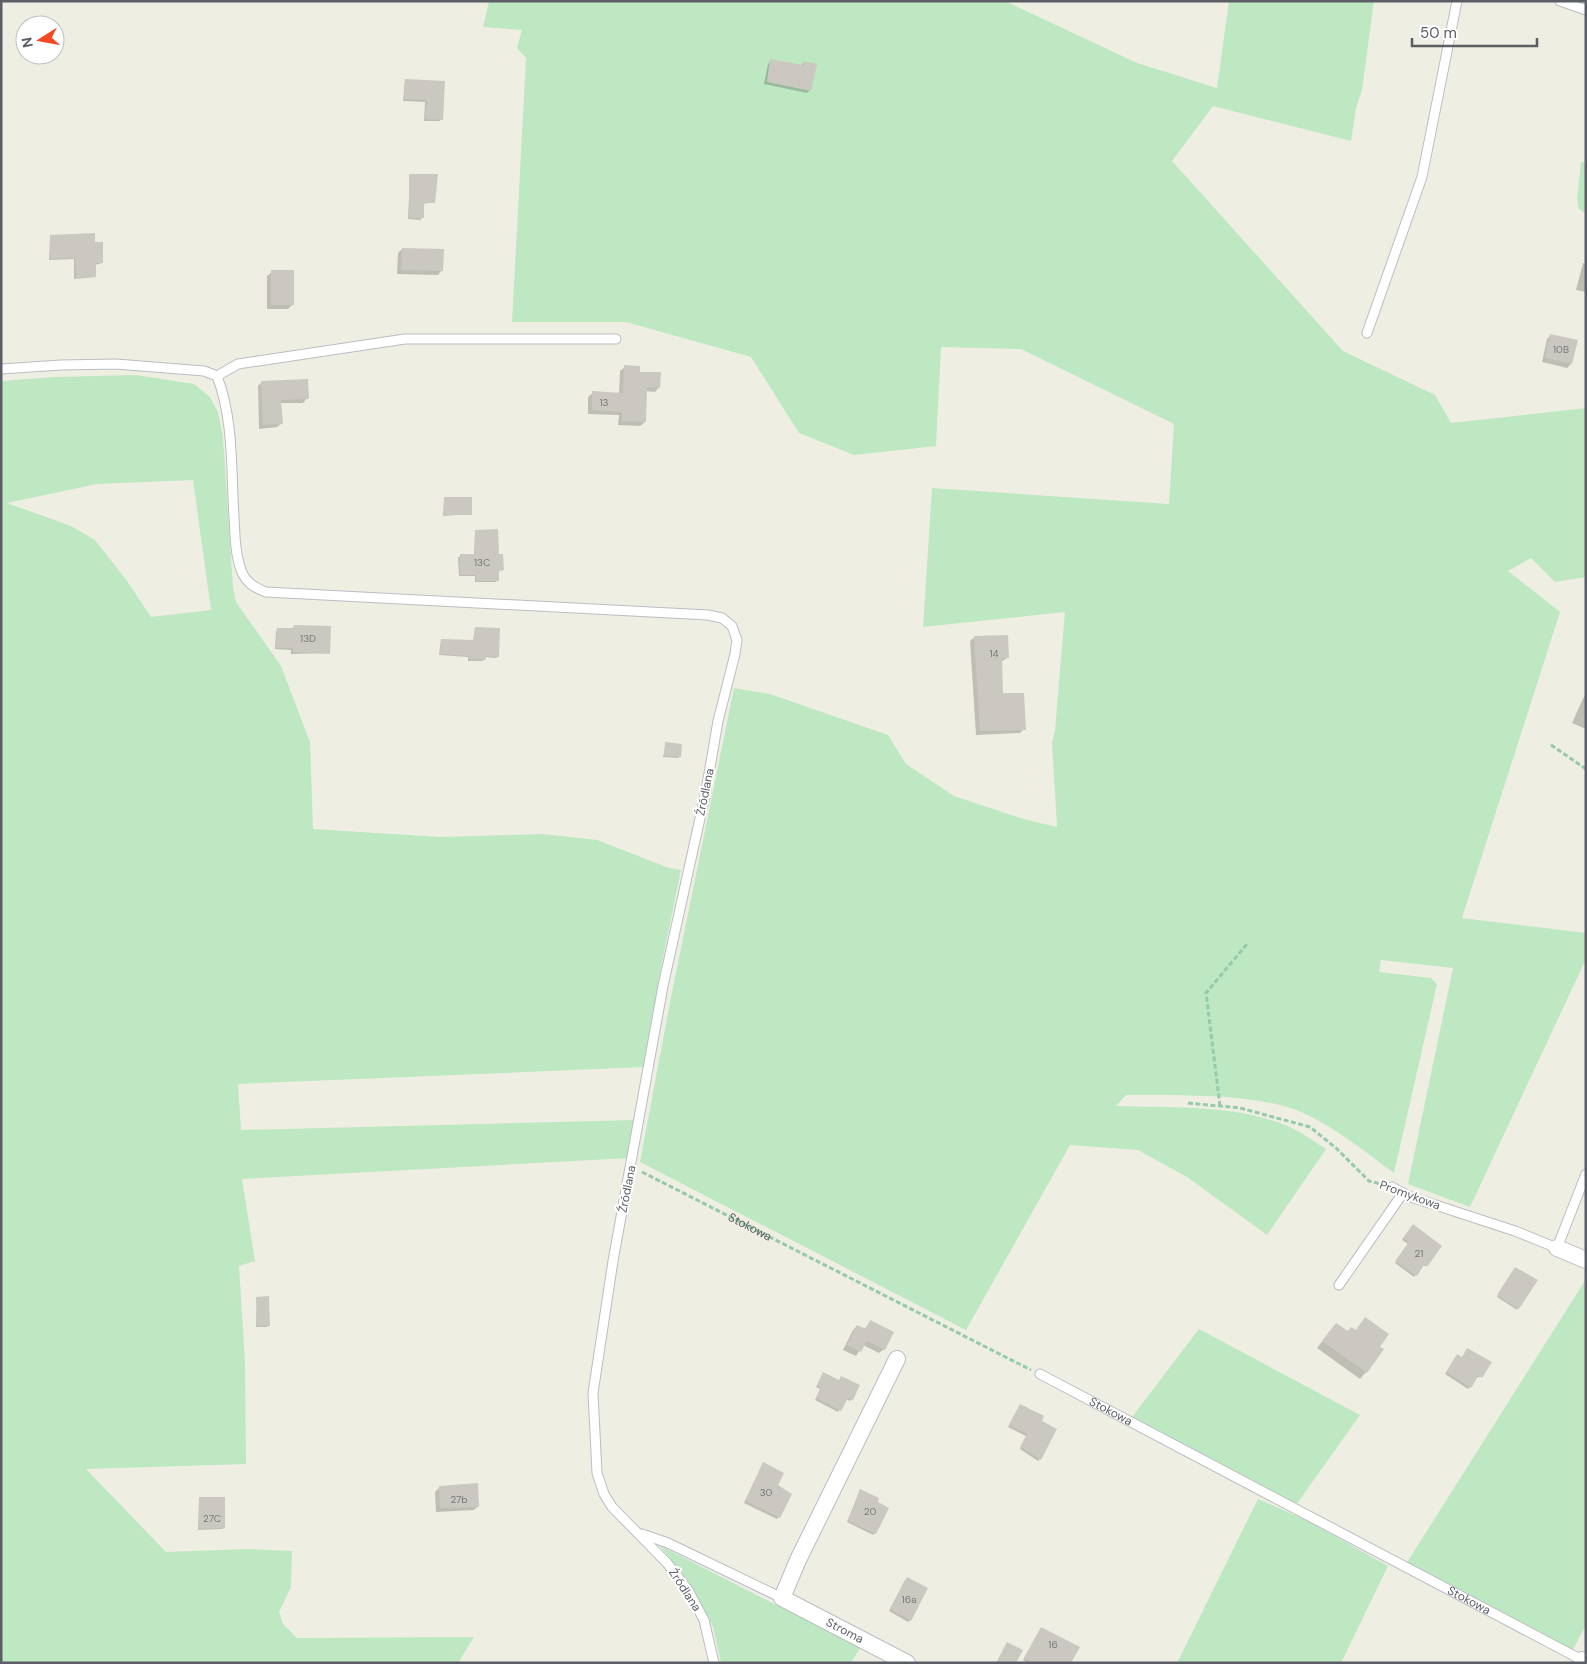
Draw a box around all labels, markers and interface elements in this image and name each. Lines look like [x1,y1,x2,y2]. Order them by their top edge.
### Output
north arrow [15,15,65,65]
scale bar [1412,15,1537,47]
text: 50 m [1420,23,1457,43]
text: N [17,36,37,49]
house number: 10B [1553,343,1569,356]
house number: 13 [599,396,609,409]
house number: 13C [474,556,490,569]
house number: 13D [300,632,316,645]
house number: 14 [989,647,999,660]
street label: Źródlana [692,767,718,817]
street label: Źródlana [615,1164,639,1214]
street label: Promykowa [1377,1177,1443,1213]
street label: Stokowa [725,1209,774,1245]
house number: 21 [1415,1247,1423,1260]
street label: Stokowa [1086,1393,1135,1429]
house number: 30 [760,1486,773,1499]
house number: 27b [450,1493,468,1506]
house number: 20 [864,1505,876,1518]
house number: 27C [203,1512,221,1525]
street label: Źródlana [665,1566,705,1614]
street label: Stokowa [1445,1582,1493,1618]
house number: 16a [902,1593,916,1606]
street label: Stroma [823,1614,866,1647]
house number: 16 [1048,1638,1058,1651]

